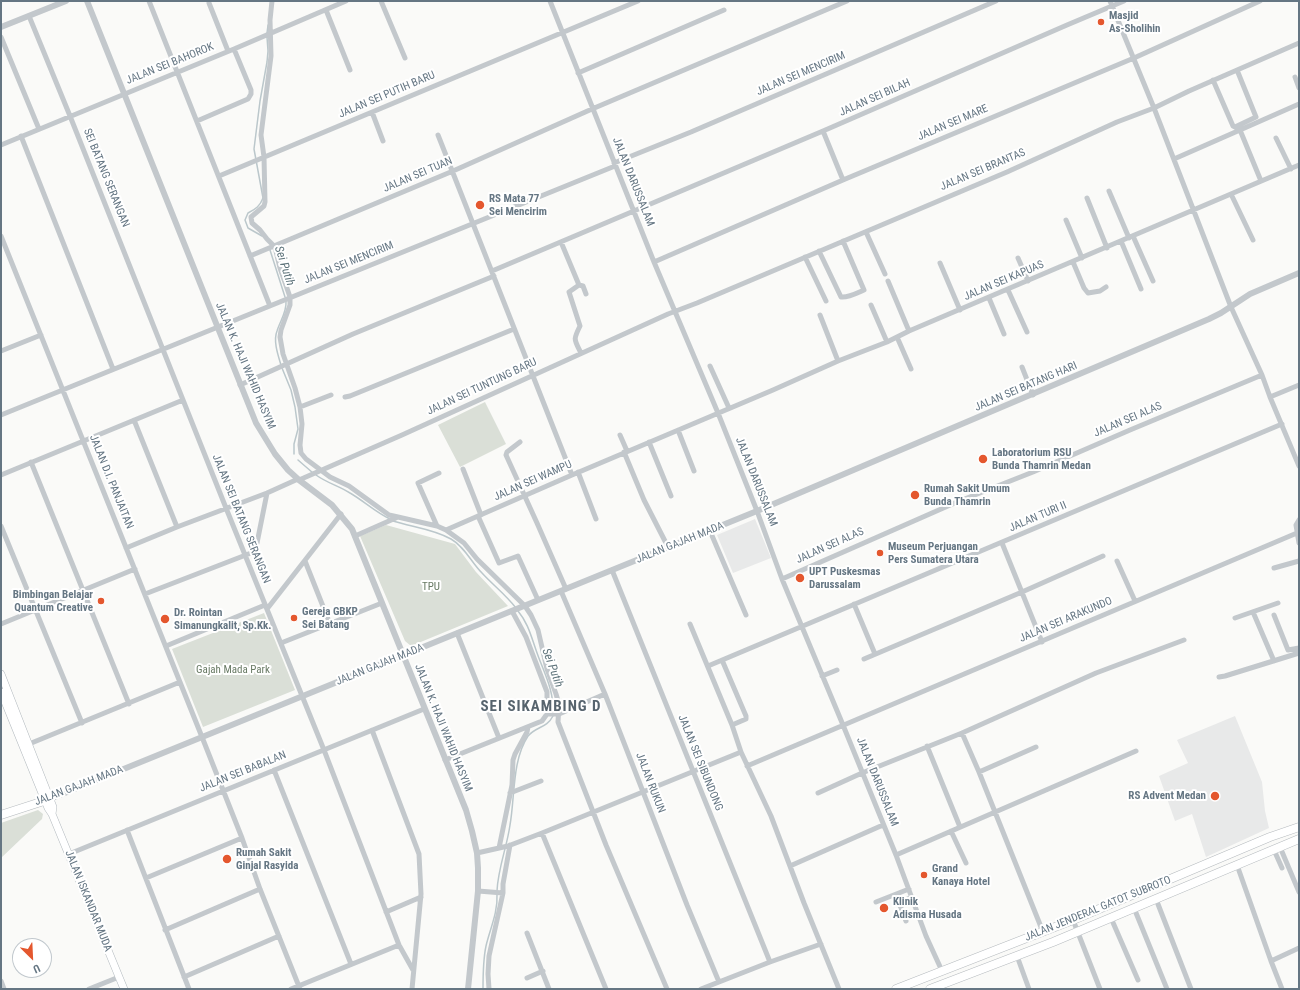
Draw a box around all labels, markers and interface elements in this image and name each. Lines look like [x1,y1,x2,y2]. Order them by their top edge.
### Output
place label: Masjid As-Sholihin [1109,9,1160,35]
marker: Masjid As-Sholihin [1096,17,1106,27]
street label: JALAN SEI BAHOROK [124,40,216,88]
street label: JALAN SEI MENCIRIM [754,49,848,99]
street label: JALAN SEI PUTIH BARU [337,69,437,121]
street label: JALAN SEI BILAH [837,76,913,120]
street label: JALAN SEI MARE [916,102,990,144]
street label: SEI BATANG SERANGAN [80,127,132,229]
street label: JALAN DARUSSALAM [609,136,657,228]
street label: JALAN SEI BRANTAS [938,146,1028,194]
street label: JALAN SEI TUAN [381,154,455,196]
place label: RS Mata 77 Sei Mencirim [489,192,547,218]
marker: RS Mata 77 Sei Mencirim [474,199,486,211]
street label: JALAN SEI MENCIRIM [302,239,396,287]
water label: Sei Putih [271,244,297,288]
street label: JALAN SEI KAPUAS [962,258,1046,304]
street label: JALAN K. HAJI WAHID HASYIM [212,301,278,431]
street label: JALAN SEI TUNTUNG BARU [425,356,539,418]
street label: JALAN SEI BATANG HARI [973,359,1079,415]
street label: JALAN SEI ALAS [1092,400,1164,440]
street label: JALAN D.I. PANJAITAN [86,433,136,531]
street label: JALAN DARUSSALAM [732,436,780,528]
place label: Laboratorium RSU Bunda Thamrin Medan [992,446,1091,472]
street label: JALAN SEI BATANG SERANGAN [209,453,273,585]
marker: Laboratorium RSU Bunda Thamrin Medan [977,453,989,465]
street label: JALAN SEI WAMPU [492,458,574,504]
place label: Rumah Sakit Umum Bunda Thamrin [924,482,1010,508]
marker: Rumah Sakit Umum Bunda Thamrin [909,489,921,501]
street label: JALAN TURI II [1007,499,1069,535]
street label: JALAN GAJAH MADA [634,519,726,567]
street label: JALAN SEI ALAS [794,525,866,567]
place label: Museum Perjuangan Pers Sumatera Utara [888,540,979,566]
marker: Museum Perjuangan Pers Sumatera Utara [875,548,885,558]
place label: UPT Puskesmas Darussalam [809,565,880,591]
marker: UPT Puskesmas Darussalam [794,572,806,584]
park label: TPU [422,580,440,594]
place label: Bimbingan Belajar Quantum Creative [13,588,93,614]
street label: JALAN SEI ARAKUNDO [1018,595,1114,645]
marker: Bimbingan Belajar Quantum Creative [96,596,106,606]
place label: Gereja GBKP Sei Batang [302,605,358,631]
place label: Dr. Rointan Simanungkalit, Sp.Kk. [174,606,272,632]
marker: Dr. Rointan Simanungkalit, Sp.Kk. [159,613,171,625]
marker: Gereja GBKP Sei Batang [289,613,299,623]
street label: JALAN GAJAH MADA [334,641,426,689]
water label: Sei Putih [538,646,566,690]
street label: JALAN K. HAJI WAHID HASYIM [411,662,475,794]
park label: Gajah Mada Park [196,663,270,677]
district label: SEI SIKAMBING D [480,698,602,716]
street label: JALAN SEI SIBUNDONG [675,713,725,813]
street label: JALAN DARUSSALAM [853,736,901,828]
street label: JALAN SEI BABALAN [198,749,288,795]
street label: JALAN RUKUN [632,751,668,815]
street label: JALAN GAJAH MADA [33,763,125,809]
place label: RS Advent Medan [1128,789,1206,803]
marker: RS Advent Medan [1209,790,1221,802]
place label: Rumah Sakit Ginjal Rasyida [236,846,298,872]
street label: JALAN ISKANDAR MUDA [62,848,114,954]
marker: Rumah Sakit Ginjal Rasyida [221,853,233,865]
place label: Grand Kanaya Hotel [932,862,990,888]
marker: Grand Kanaya Hotel [919,870,929,880]
street label: JALAN JENDERAL GATOT SUBROTO [1023,874,1173,944]
place label: Klinik Adisma Husada [893,895,962,921]
marker: Klinik Adisma Husada [878,902,890,914]
north arrow [12,938,52,978]
text: U [31,961,42,976]

